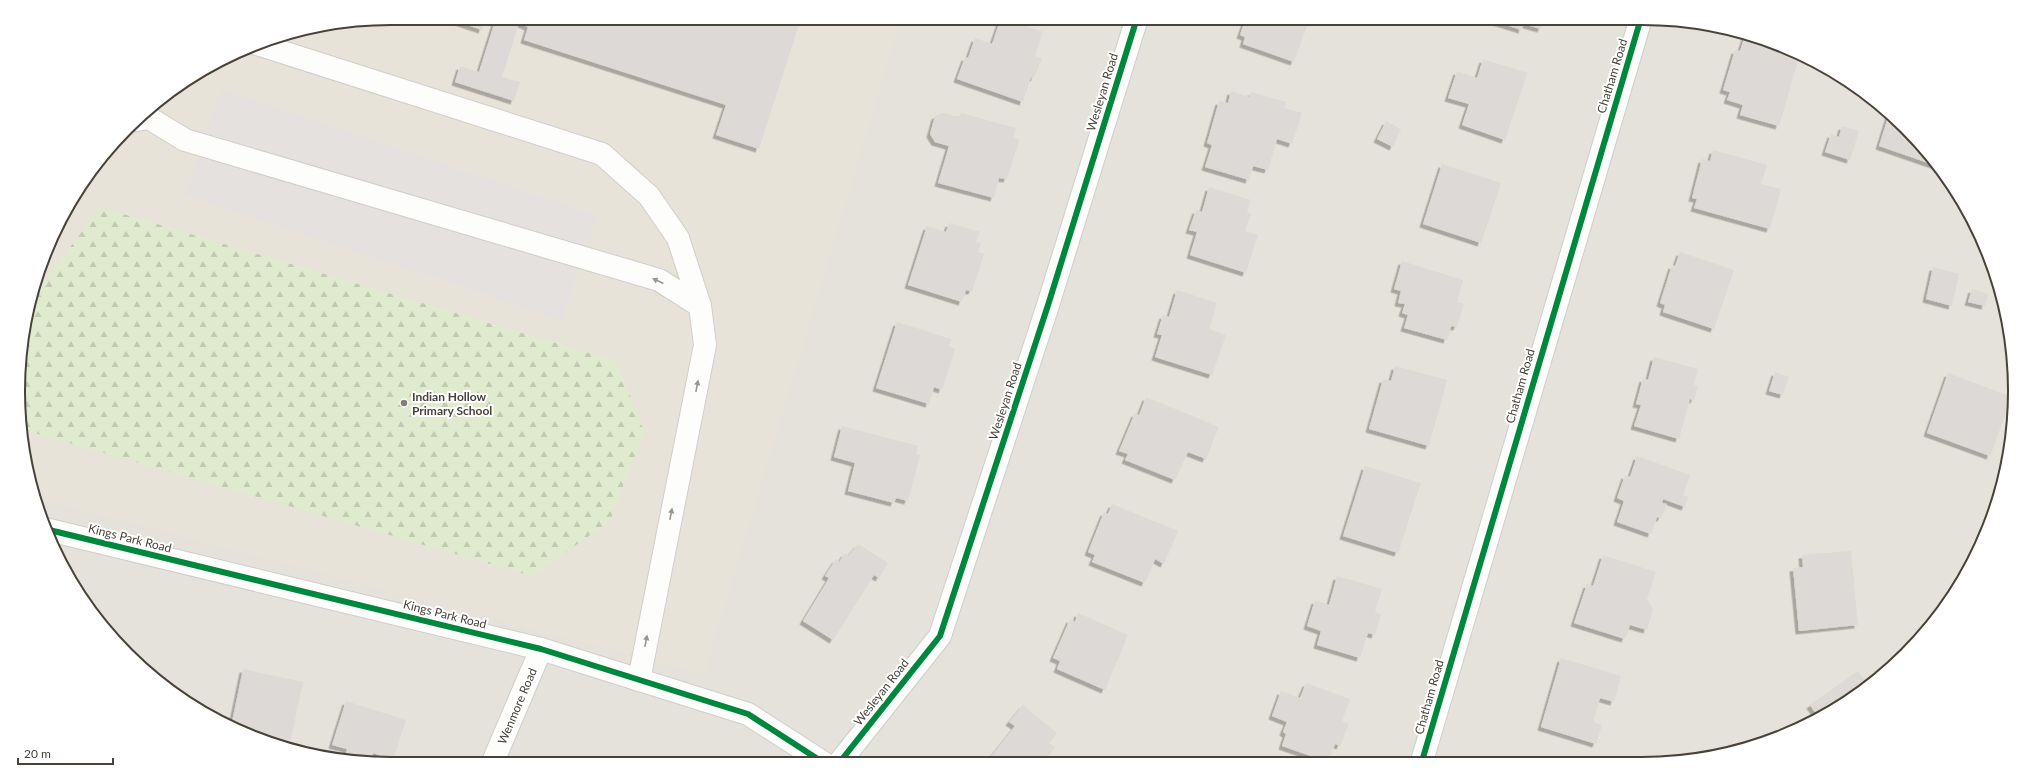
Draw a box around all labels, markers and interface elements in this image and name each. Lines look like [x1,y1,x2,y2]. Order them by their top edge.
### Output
street label: Chatham Road [1594,37,1630,115]
street label: Wesleyan Road [1083,51,1121,133]
one-way arrow [653,278,664,284]
street label: Chatham Road [1502,347,1538,425]
street label: Wesleyan Road [985,360,1025,442]
one-way arrow [694,380,700,392]
place label: Indian Hollow Primary School [412,389,492,418]
marker: Indian Hollow Primary School [399,398,409,408]
one-way arrow [669,508,675,520]
street label: Kings Park Road [87,520,173,556]
street label: Kings Park Road [402,596,488,632]
one-way arrow [644,635,650,647]
street label: Wesleyan Road [850,656,912,728]
street label: Chatham Road [1411,658,1447,736]
street label: Wenmore Road [494,666,540,746]
scale bar [18,740,113,766]
text: 20 m [24,746,51,761]

